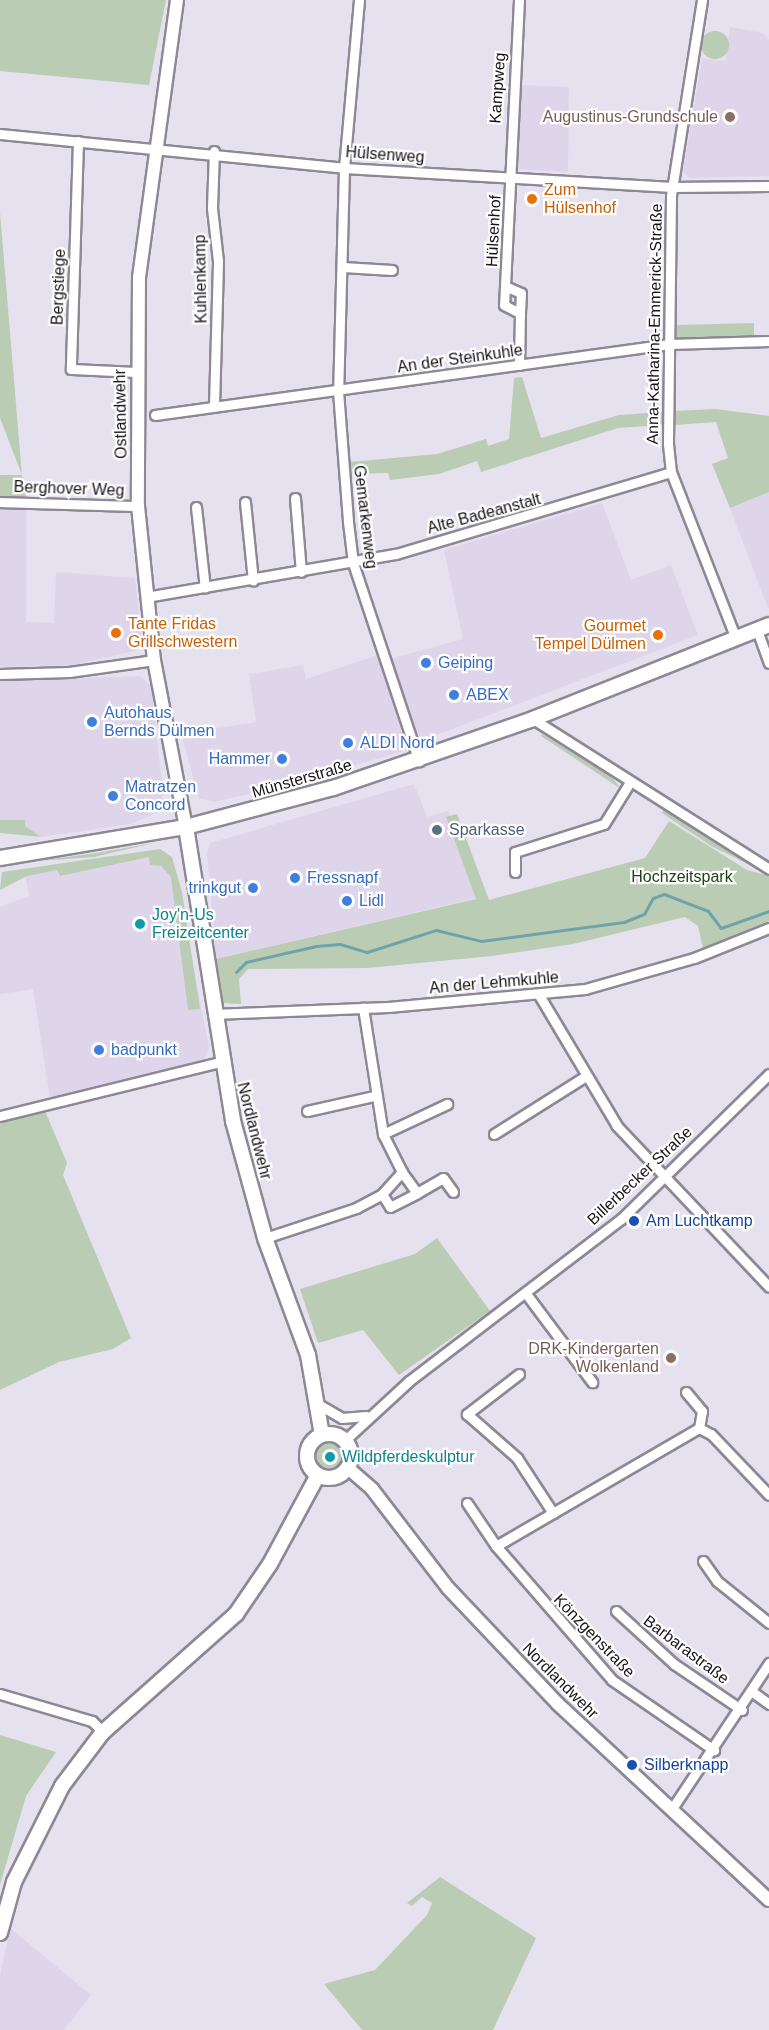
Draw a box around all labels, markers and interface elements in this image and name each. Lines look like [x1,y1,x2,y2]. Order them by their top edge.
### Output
street label: Kampweg [486,52,510,124]
place label: Augustinus-Grundschule [543,107,718,127]
marker: Augustinus-Grundschule [723,110,737,124]
street label: Hülsenweg [345,143,425,167]
place label: Zum Hülsenhof [544,180,616,218]
marker: Zum Hülsenhof [525,192,539,206]
street label: Hülsenhof [483,195,505,267]
street label: Anna-Katharina-Emmerick-Straße [643,203,667,445]
street label: Kuhlenkamp [191,234,211,324]
street label: Bergstiege [48,248,70,326]
street label: An der Steinkuhle [396,341,524,377]
street label: Ostlandwehr [111,369,131,459]
street label: Gemarkenweg [349,464,381,570]
street label: Berghover Weg [13,477,125,501]
street label: Alte Badeanstalt [425,490,543,538]
place label: Tante Fridas Grillschwestern [128,614,237,652]
place label: Gourmet Tempel Dülmen [535,616,646,654]
marker: Tante Fridas Grillschwestern [109,626,123,640]
marker: Gourmet Tempel Dülmen [651,628,665,642]
place label: Geiping [438,653,493,673]
marker: Geiping [419,656,433,670]
place label: ABEX [466,685,509,705]
marker: ABEX [447,688,461,702]
place label: Autohaus Bernds Dülmen [104,703,214,741]
marker: Autohaus Bernds Dülmen [85,715,99,729]
place label: ALDI Nord [360,733,435,753]
marker: ALDI Nord [341,736,355,750]
place label: Hammer [209,749,270,769]
marker: Hammer [275,752,289,766]
street label: Münsterstraße [250,756,354,802]
place label: Matratzen Concord [125,777,196,815]
marker: Matratzen Concord [106,789,120,803]
place label: Sparkasse [449,820,525,840]
marker: Sparkasse [430,823,444,837]
park label: Hochzeitspark [631,867,733,887]
place label: Fressnapf [307,868,378,888]
marker: Fressnapf [288,871,302,885]
place label: trinkgut [189,878,241,898]
marker: trinkgut [246,881,260,895]
place label: Lidl [359,891,384,911]
marker: Lidl [340,894,354,908]
place label: Joy'n-Us Freizeitcenter [152,905,249,943]
marker: Joy'n-Us Freizeitcenter [133,917,147,931]
street label: An der Lehmkuhle [428,968,560,998]
place label: badpunkt [111,1040,177,1060]
marker: badpunkt [92,1043,106,1057]
street label: Nordlandwehr [233,1080,275,1182]
street label: Billerbecker Straße [584,1123,696,1229]
place label: Am Luchtkamp [646,1211,753,1231]
marker: Am Luchtkamp [627,1214,641,1228]
place label: DRK-Kindergarten Wolkenland [528,1339,659,1377]
marker: DRK-Kindergarten Wolkenland [664,1351,678,1365]
place label: Wildpferdeskulptur [342,1447,474,1467]
marker: Wildpferdeskulptur [323,1450,337,1464]
street label: Könzgenstraße [549,1590,639,1682]
street label: Barbarastraße [639,1612,733,1688]
street label: Nordlandwehr [518,1639,602,1723]
place label: Silberknapp [644,1755,728,1775]
marker: Silberknapp [625,1758,639,1772]

